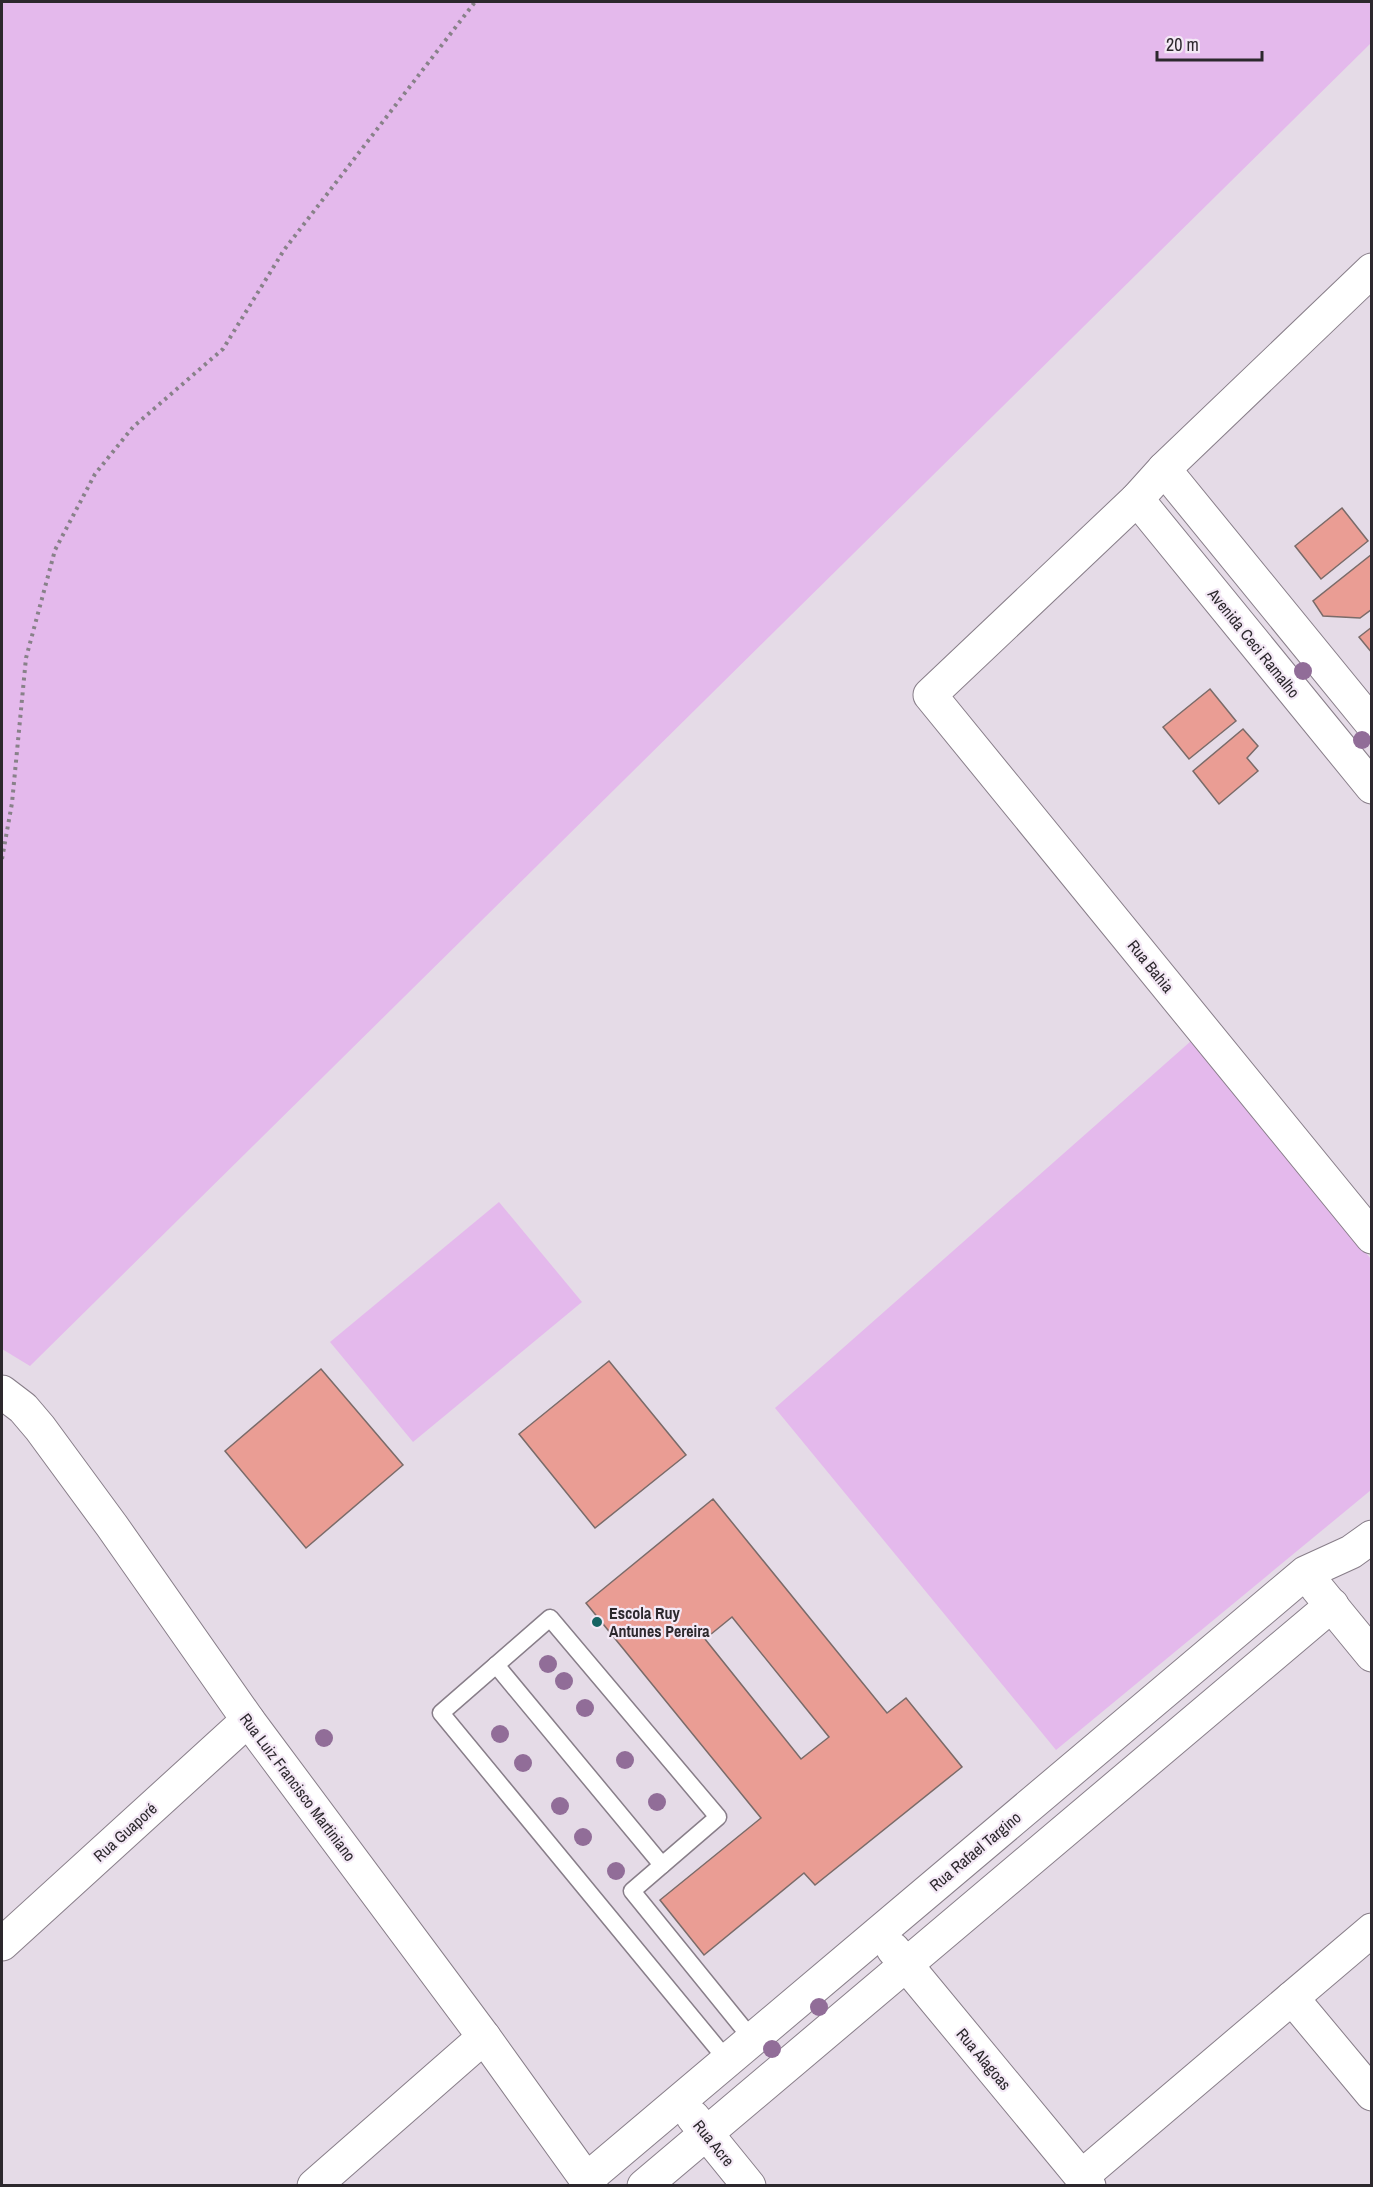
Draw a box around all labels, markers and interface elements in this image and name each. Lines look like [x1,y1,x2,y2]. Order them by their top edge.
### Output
scale bar [1157,24,1262,62]
text: 20 m [1166,32,1199,57]
street label: Avenida Ceci Ramalho [1202,583,1305,702]
street label: Rua Bahia [1123,935,1179,998]
place label: Escola Ruy Antunes Pereira [609,1602,710,1642]
marker: Escola Ruy Antunes Pereira [590,1615,604,1629]
street label: Rua Luiz Francisco Martiniano [235,1708,361,1866]
street label: Rua Guaporé [88,1797,162,1867]
street label: Rua Rafael Targino [925,1806,1025,1896]
street label: Rua Alagoas [952,2023,1016,2095]
street label: Rua Acre [688,2115,740,2171]

